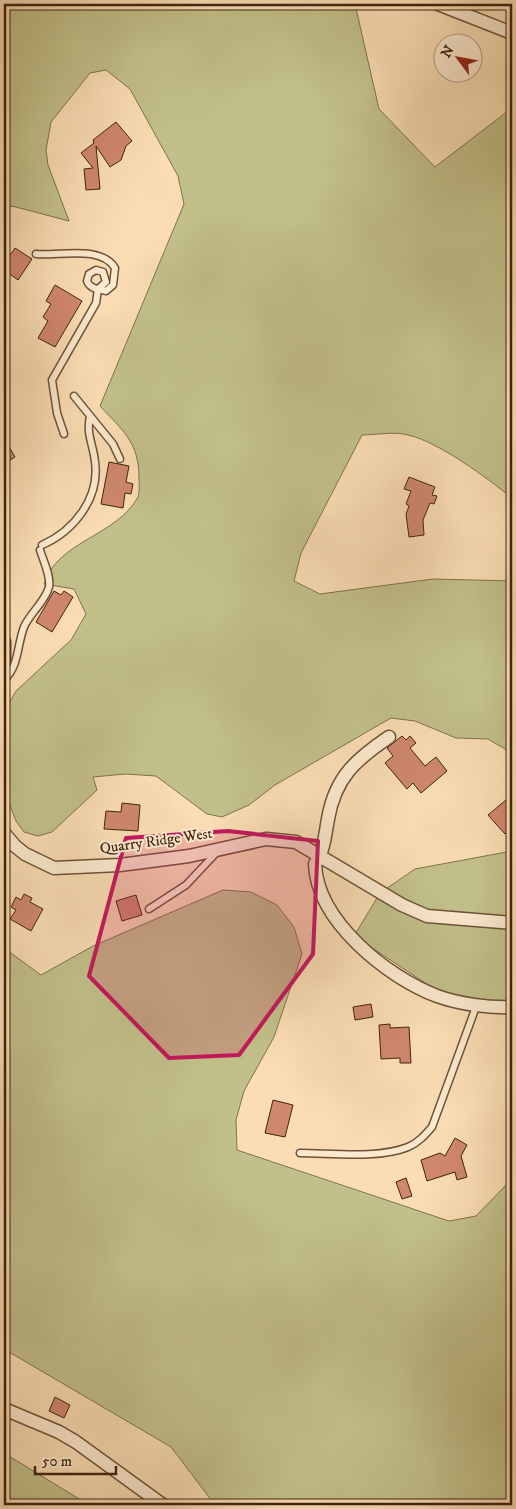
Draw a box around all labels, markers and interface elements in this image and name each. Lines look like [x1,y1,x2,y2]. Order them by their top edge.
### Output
north arrow [434,32,484,82]
text: N [437,42,459,61]
street label: Quarry Ridge West [99,824,214,858]
scale bar [35,1444,116,1476]
text: 50 m [42,1452,72,1471]

